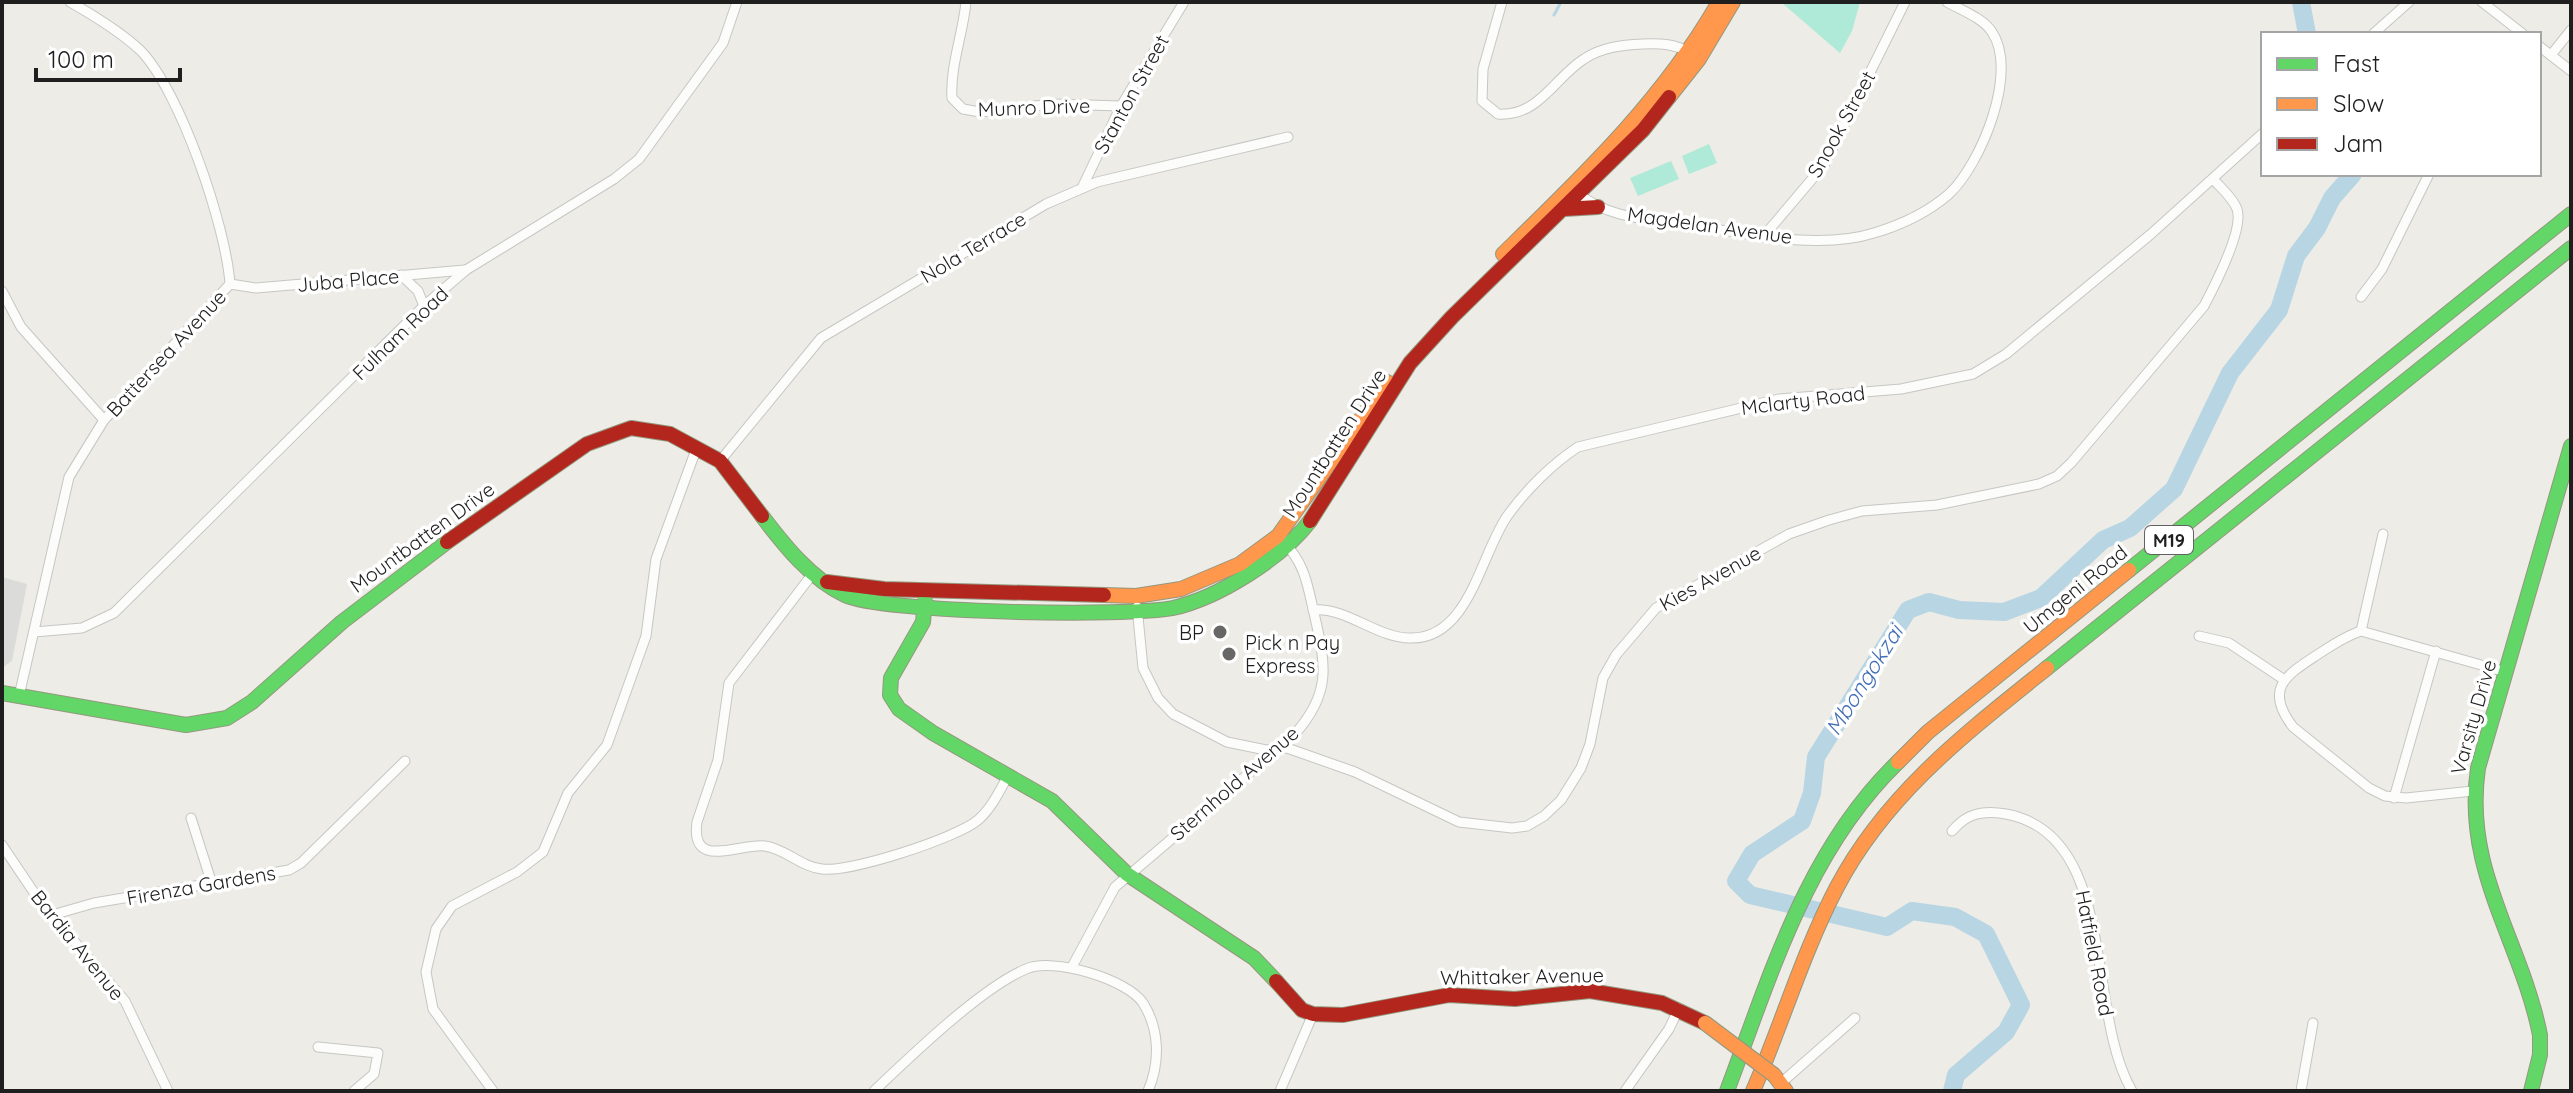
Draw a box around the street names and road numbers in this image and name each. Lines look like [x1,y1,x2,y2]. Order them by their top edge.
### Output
street label: Stanton Street [1088,30,1174,158]
street label: Snook Street [1802,66,1881,182]
street label: Munro Drive [977,93,1091,121]
street label: Magdelan Avenue [1626,201,1794,249]
street label: Nola Terrace [916,206,1030,288]
street label: Juba Place [296,263,400,297]
street label: Fulham Road [347,281,453,385]
street label: Battersea Avenue [101,284,231,422]
street label: Mountbatten Drive [1277,364,1391,522]
street label: Mclarty Road [1740,380,1866,420]
street label: Mountbatten Drive [345,476,499,598]
road number: M19 [2145,526,2193,554]
street label: Umgeni Road [2018,539,2132,639]
street label: Kies Avenue [1655,540,1765,616]
street label: Varsity Drive [2445,657,2501,777]
street label: Sternhold Avenue [1165,720,1303,846]
street label: Firenza Gardens [125,860,277,910]
street label: Bardia Avenue [26,885,130,1005]
street label: Hatfield Road [2071,888,2119,1018]
street label: Whittaker Avenue [1440,962,1604,990]

